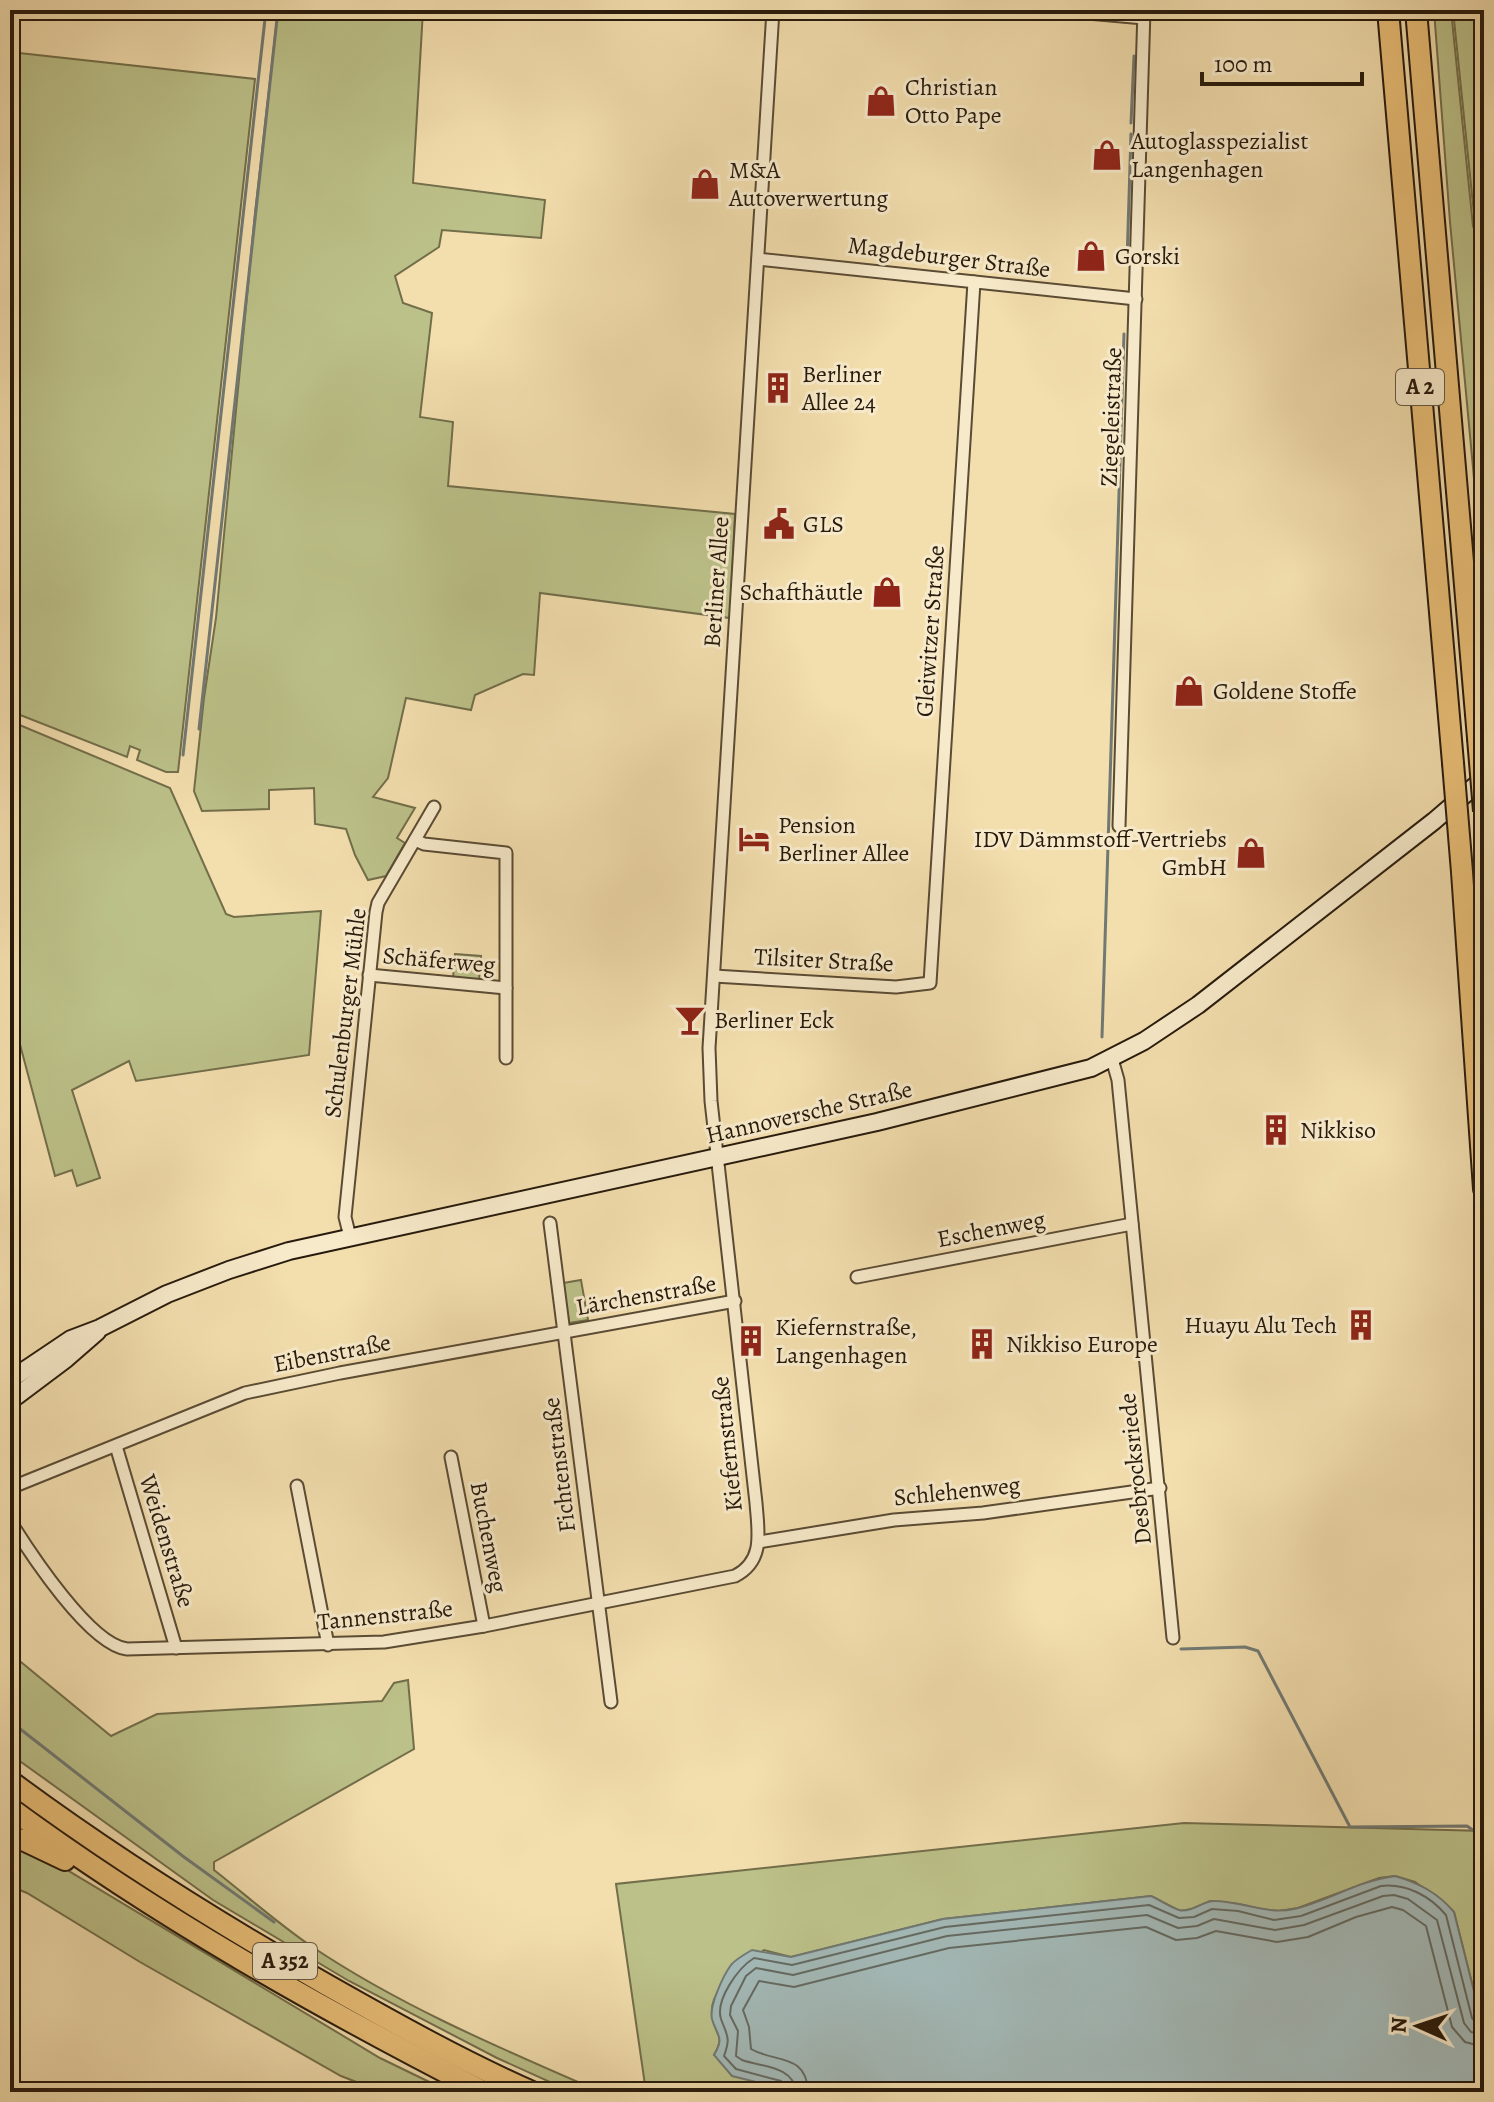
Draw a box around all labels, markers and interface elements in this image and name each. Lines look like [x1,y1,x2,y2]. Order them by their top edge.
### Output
scale bar [1202,36,1362,86]
text: 100 m [1214,48,1273,80]
place label: Christian Otto Pape [905,71,1002,131]
shop icon: Christian Otto Pape [864,84,898,118]
place label: Autoglasspezialist Langenhagen [1130,125,1308,185]
shop icon: Autoglasspezialist Langenhagen [1090,138,1124,172]
place label: M&A Autoverwertung [728,154,888,214]
shop icon: M&A Autoverwertung [688,167,722,201]
street label: Magdeburger Straße [846,229,1052,285]
shop icon: Gorski [1074,239,1108,273]
place label: Gorski [1115,240,1180,272]
street label: Ziegeleistraße [1093,347,1129,487]
place label: Berliner Allee 24 [801,358,882,418]
road number: A 2 [1396,369,1444,405]
building icon: Berliner Allee 24 [761,371,795,405]
public building icon: GLS [762,507,796,541]
place label: GLS [803,508,844,540]
street label: Berliner Allee [695,515,737,649]
street label: Gleiwitzer Straße [908,544,952,718]
shop icon: Schafthäutle [870,575,904,609]
place label: Schafthäutle [739,576,863,608]
shop icon: Goldene Stoffe [1172,674,1206,708]
place label: Goldene Stoffe [1213,675,1357,707]
place label: Pension Berliner Allee [778,809,909,869]
hotel icon: Pension Berliner Allee [737,822,771,856]
place label: IDV Dämmstoff-Vertriebs GmbH [974,823,1227,883]
shop icon: IDV Dämmstoff-Vertriebs GmbH [1234,836,1268,870]
street label: Schulenburger Mühle [316,906,374,1120]
street label: Schäferweg [381,939,497,981]
street label: Tilsiter Straße [753,940,895,980]
bar icon: Berliner Eck [673,1003,707,1037]
place label: Berliner Eck [714,1004,834,1036]
street label: Hannoversche Straße [703,1073,915,1151]
building icon: Nikkiso [1259,1113,1293,1147]
place label: Nikkiso [1300,1114,1376,1146]
street label: Eschenweg [934,1203,1048,1255]
street label: Lärchenstraße [573,1267,719,1323]
building icon: Huayu Alu Tech [1344,1308,1378,1342]
place label: Huayu Alu Tech [1184,1309,1337,1341]
place label: Kiefernstraße, Langenhagen [775,1311,917,1371]
building icon: Kiefernstraße, Langenhagen [734,1324,768,1358]
street label: Eibenstraße [271,1326,393,1380]
building icon: Nikkiso Europe [965,1327,999,1361]
place label: Nikkiso Europe [1006,1328,1158,1360]
street label: Kiefernstraße [704,1375,750,1513]
street label: Desbrocksriede [1111,1392,1159,1546]
street label: Fichtenstraße [535,1396,583,1534]
street label: Schlehenweg [892,1468,1022,1514]
street label: Weidenstraße [131,1470,202,1611]
street label: Buchenweg [463,1479,515,1595]
street label: Tannenstraße [316,1592,454,1638]
road number: A 352 [253,1943,317,1979]
north arrow [1378,1986,1458,2066]
text: N [1384,2016,1414,2034]

